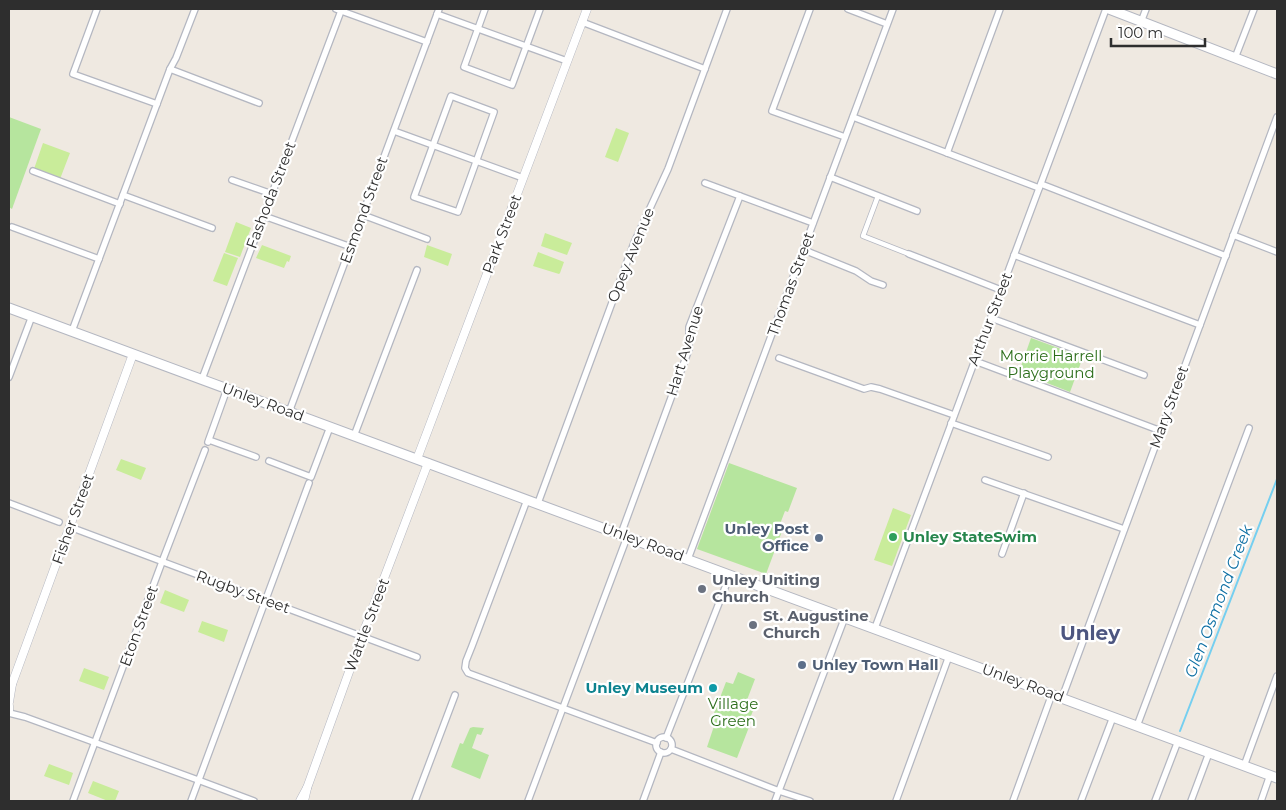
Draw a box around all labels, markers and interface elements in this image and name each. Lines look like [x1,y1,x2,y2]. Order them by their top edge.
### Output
scale bar [1111,15,1205,47]
text: 100 m [1118,23,1163,42]
street label: Fashoda Street [241,139,300,251]
street label: Esmond Street [335,154,392,266]
street label: Park Street [478,191,525,276]
street label: Opey Avenue [603,205,658,305]
street label: Thomas Street [763,229,818,339]
street label: Arthur Street [963,269,1016,368]
street label: Hart Avenue [662,303,707,399]
park label: Morrie Harrell Playground [1000,346,1102,382]
street label: Mary Street [1145,363,1192,451]
street label: Unley Road [219,378,307,425]
street label: Fisher Street [47,471,98,567]
street label: Unley Road [599,518,687,565]
place label: Unley Post Office [724,519,809,555]
water label: Glen Osmond Creek [1181,521,1257,680]
place label: Unley StateSwim [903,527,1037,546]
marker: Unley StateSwim [887,531,899,543]
marker: Unley Post Office [813,532,825,544]
street label: Rugby Street [194,566,293,617]
place label: Unley Uniting Church [712,570,820,606]
street label: Wattle Street [340,575,393,674]
street label: Eton Street [115,583,162,669]
marker: Unley Uniting Church [696,583,708,595]
place label: St. Augustine Church [763,606,869,642]
marker: St. Augustine Church [747,619,759,631]
district label: Unley [1060,621,1121,645]
place label: Unley Town Hall [812,655,939,674]
marker: Unley Town Hall [796,659,808,671]
street label: Unley Road [979,659,1067,706]
place label: Unley Museum [586,678,703,697]
marker: Unley Museum [707,682,719,694]
park label: Village Green [708,694,758,730]

